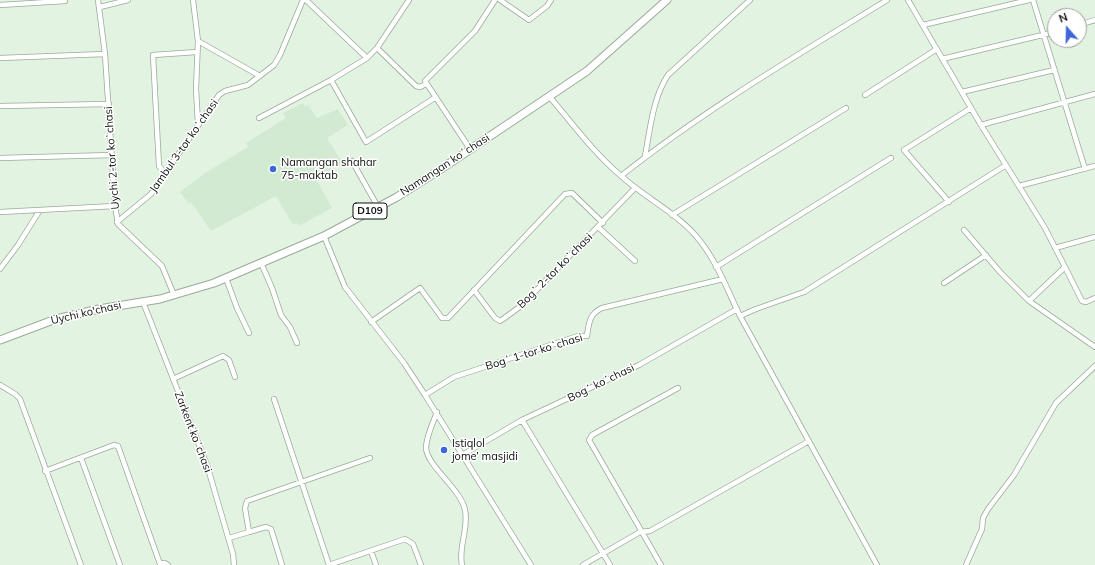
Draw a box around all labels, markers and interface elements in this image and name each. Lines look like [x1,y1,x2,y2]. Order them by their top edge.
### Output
north arrow [1047,8,1087,48]
text: N [1057,10,1070,26]
street label: Jambul 3-tor koʻchasi [147,97,221,195]
street label: Uychi 2-tor koʻchasi [102,106,122,210]
street label: Namangan koʻchasi [398,131,492,199]
place label: Namangan shahar 75-maktab [281,156,377,182]
marker: Namangan shahar 75-maktab [268,164,278,174]
road number: D109 [353,203,387,219]
street label: Bogʻ 2-tor koʻchasi [515,231,595,311]
street label: Uychi ko'chasi [49,298,123,328]
street label: Bogʻ 1-tor koʻchasi [484,331,584,373]
street label: Bogʻ koʻchasi [565,361,637,405]
street label: Zarkent koʻchasi [172,390,214,474]
place label: Istiqlol jome’ masjidi [452,437,518,463]
marker: Istiqlol jome’ masjidi [439,445,449,455]

